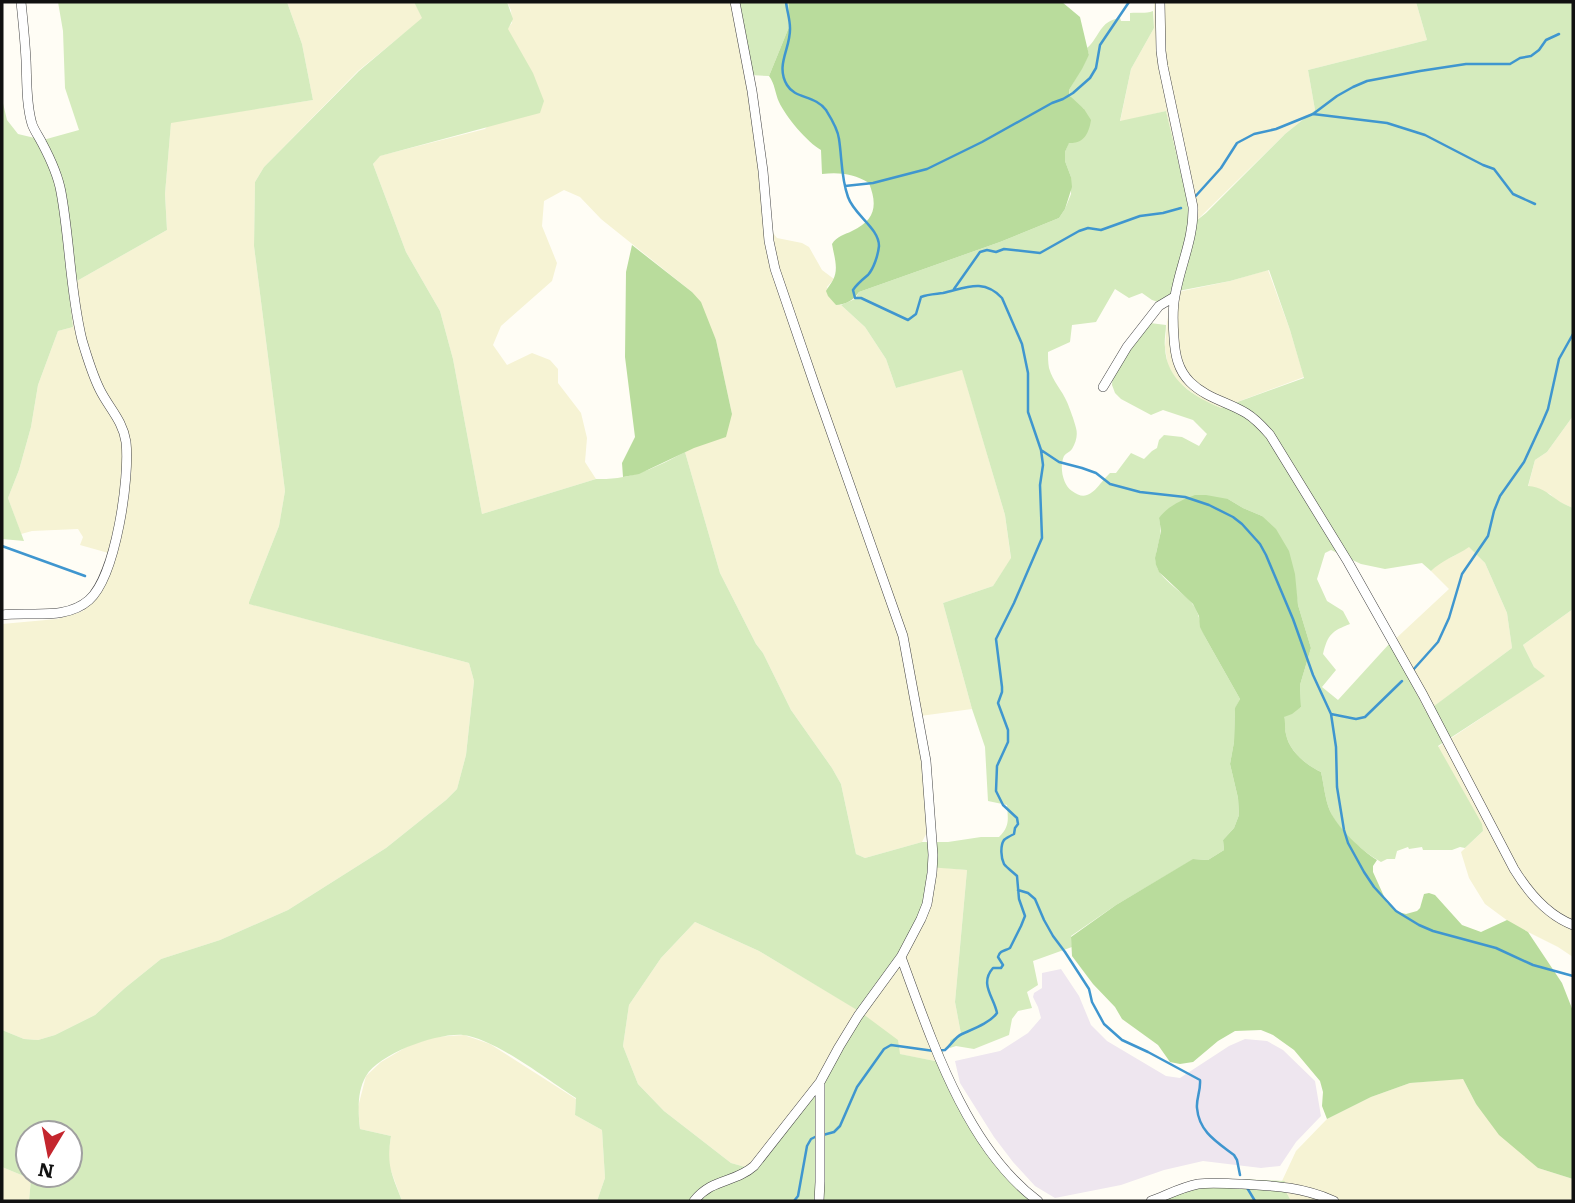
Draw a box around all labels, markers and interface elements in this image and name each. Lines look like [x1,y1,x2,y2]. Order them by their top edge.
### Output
north arrow [14,1119,84,1189]
text: N [36,1157,56,1187]

